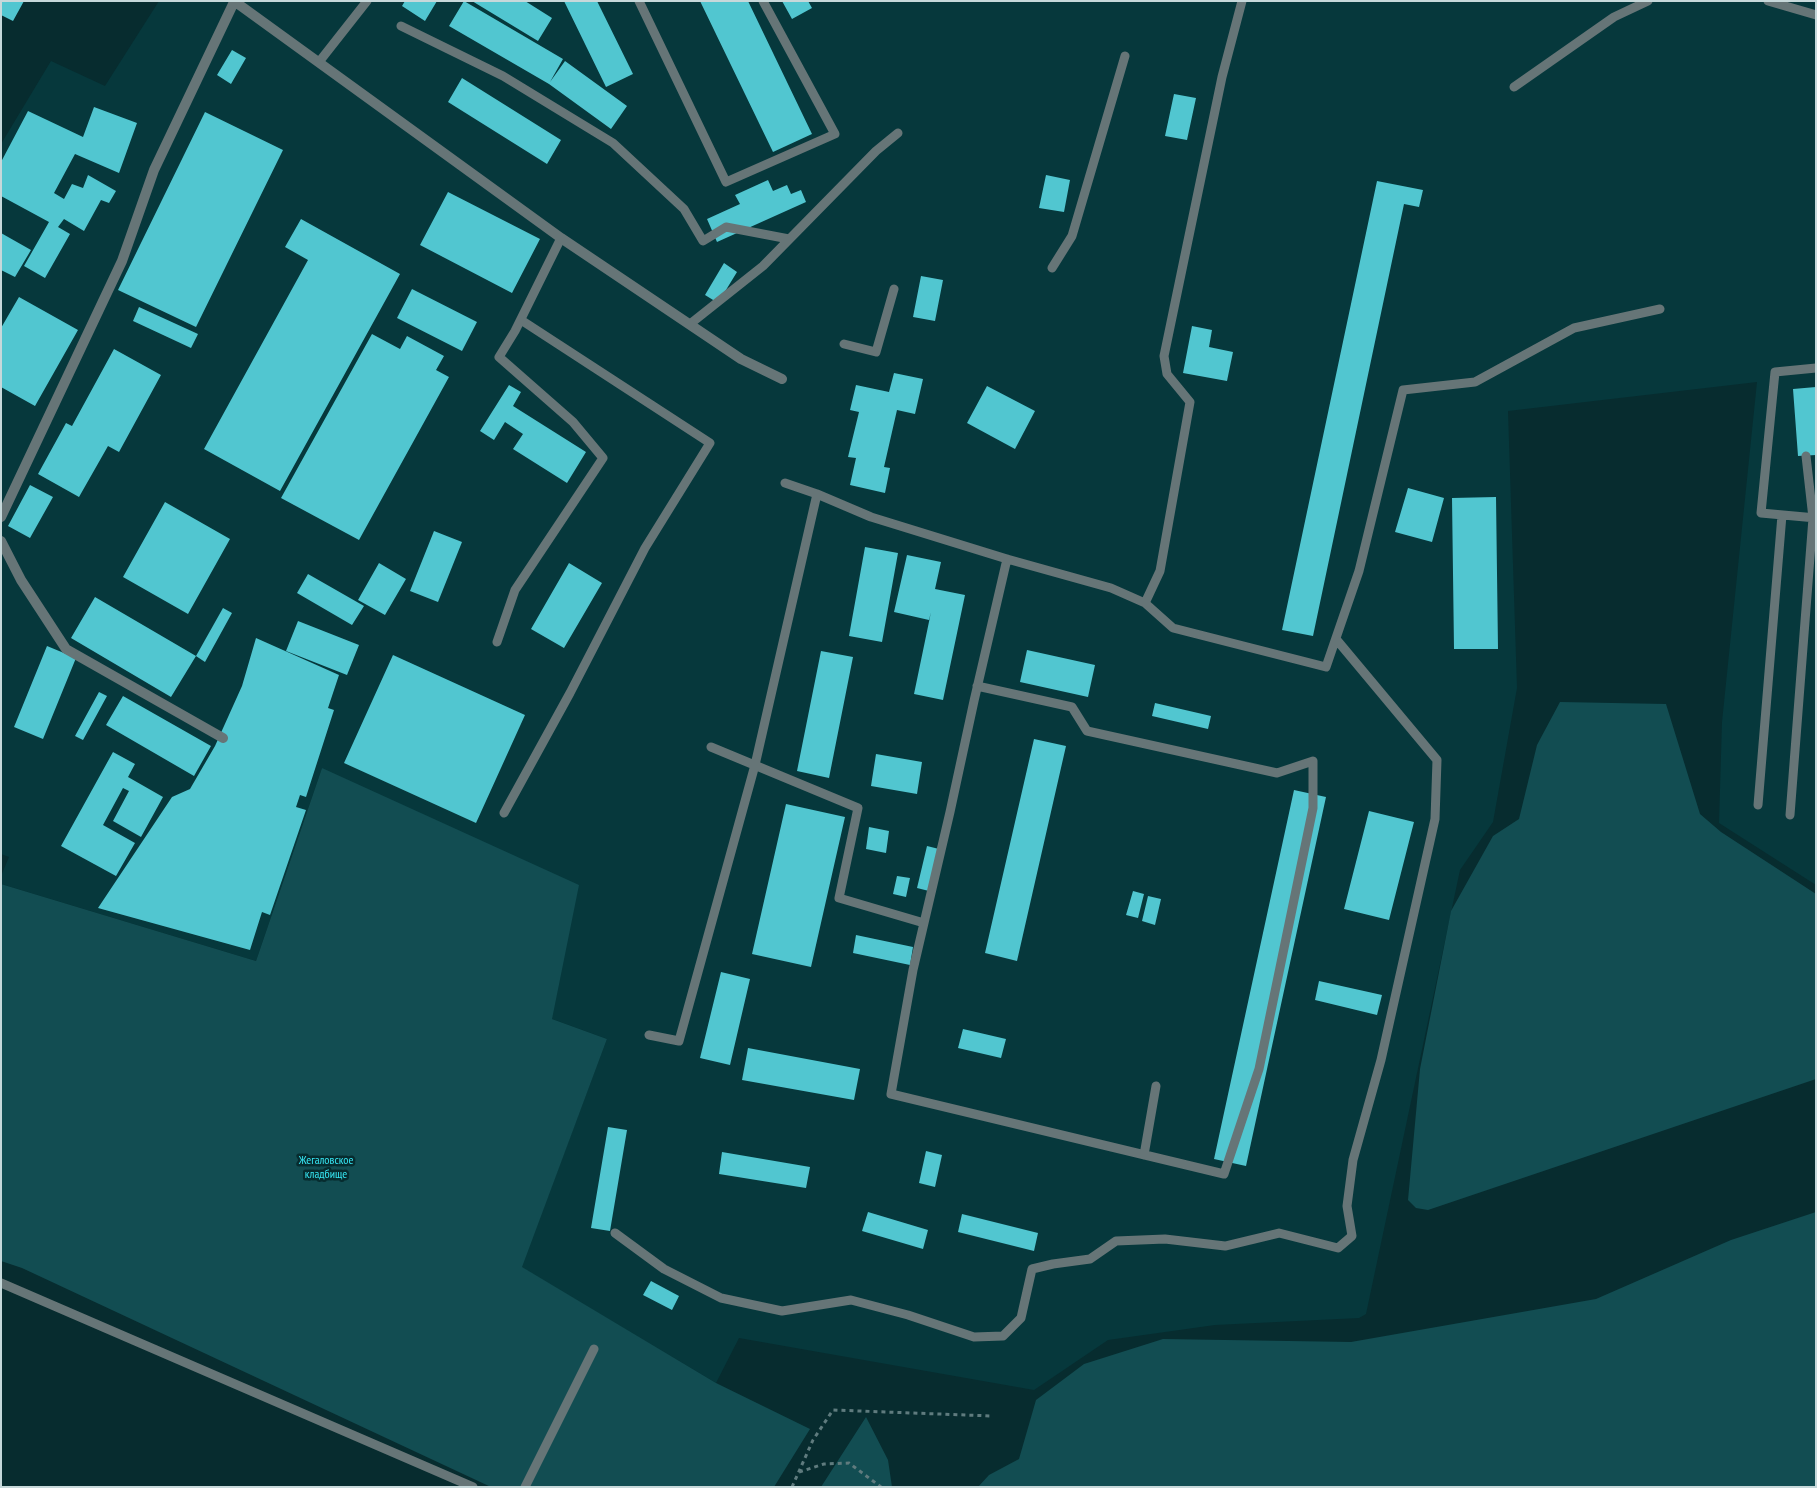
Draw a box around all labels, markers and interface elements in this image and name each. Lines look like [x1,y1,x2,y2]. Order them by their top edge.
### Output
park label: Жегаловское кладбище [299,1154,353,1182]

